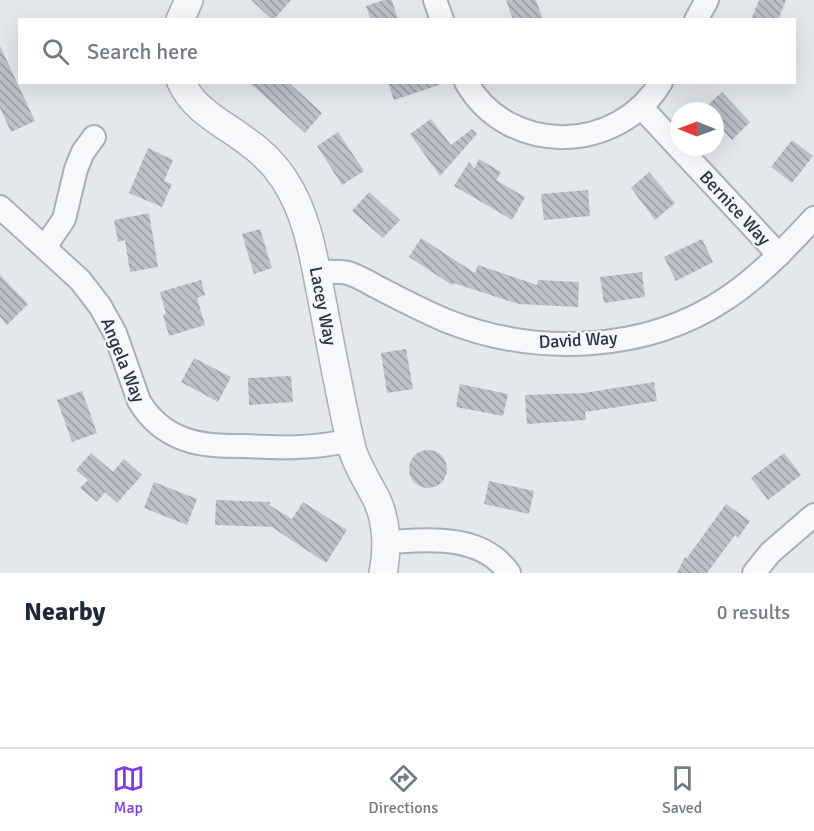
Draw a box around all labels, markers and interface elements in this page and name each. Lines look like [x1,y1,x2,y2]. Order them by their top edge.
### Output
search box [18,18,796,84]
icon: search [39,35,72,68]
text: Search here [87,38,198,65]
north arrow [670,102,724,156]
street label: Bernice Way [695,166,776,250]
street label: Lacey Way [305,265,342,348]
street label: Angela Way [96,314,150,406]
street label: David Way [538,327,618,353]
text: Nearby [24,596,105,628]
text: 0 results [717,600,790,625]
tab: Map [112,762,145,818]
tab: Directions [368,762,438,818]
tab: Saved [662,762,702,818]

